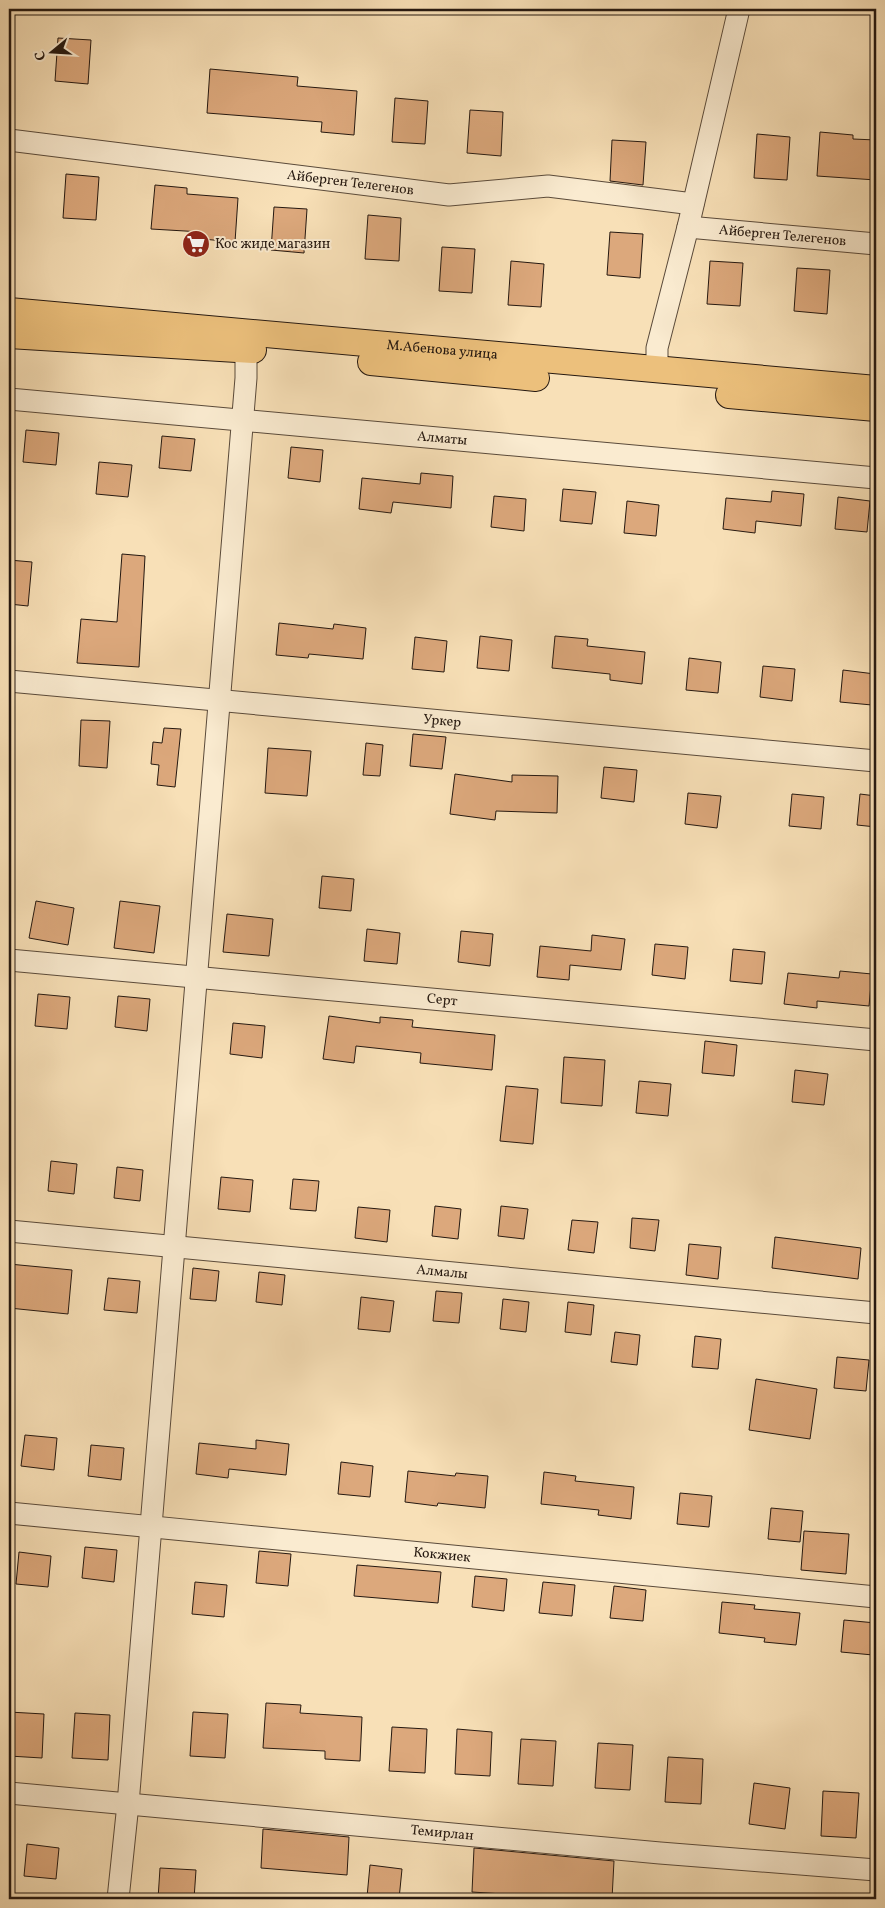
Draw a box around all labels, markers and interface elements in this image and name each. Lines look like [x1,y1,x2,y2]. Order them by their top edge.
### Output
north arrow [28,28,78,78]
text: С [31,48,51,63]
street label: Айберген Телегенов [286,165,415,200]
street label: Айберген Телегенов [718,220,847,251]
supermarket icon: Кос жиде магазин [181,229,211,259]
place label: Кос жиде магазин [215,235,331,254]
street label: М.Абенова улица [386,336,499,364]
street label: Алматы [416,427,468,450]
street label: Уркер [422,710,462,732]
street label: Серт [426,989,458,1011]
street label: Алмалы [415,1260,469,1284]
street label: Кокжиек [412,1543,472,1567]
street label: Темирлан [410,1821,475,1845]

